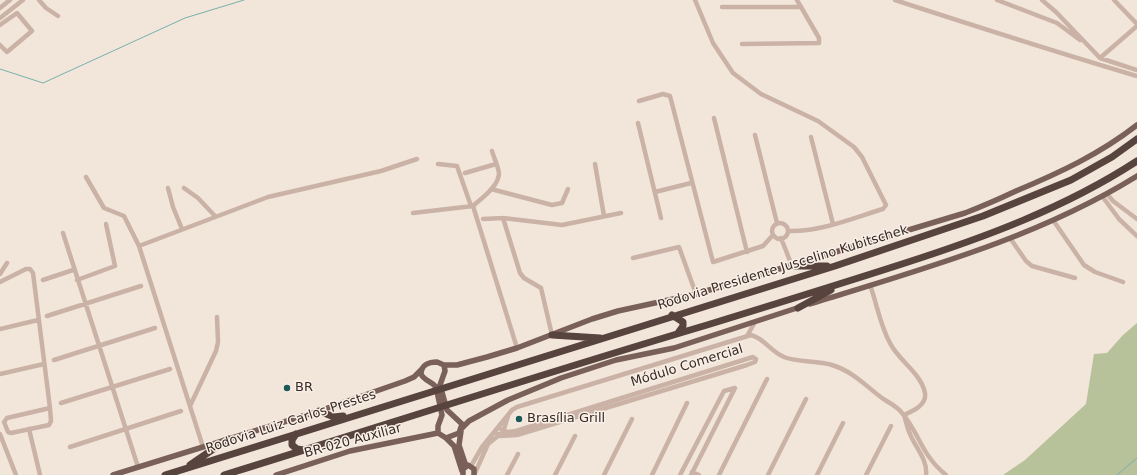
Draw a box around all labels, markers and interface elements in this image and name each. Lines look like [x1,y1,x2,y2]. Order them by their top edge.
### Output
street label: Rodovia Presidente Juscelino Kubitschek [656,222,910,314]
street label: Módulo Comercial [629,342,745,390]
place label: BR [295,380,313,396]
marker: BR [282,383,292,393]
street label: Rodovia Luiz Carlos Prestes [204,387,378,457]
place label: Brasília Grill [527,411,605,427]
marker: Brasília Grill [514,414,524,424]
street label: BR-020 Auxiliar [303,421,403,461]

